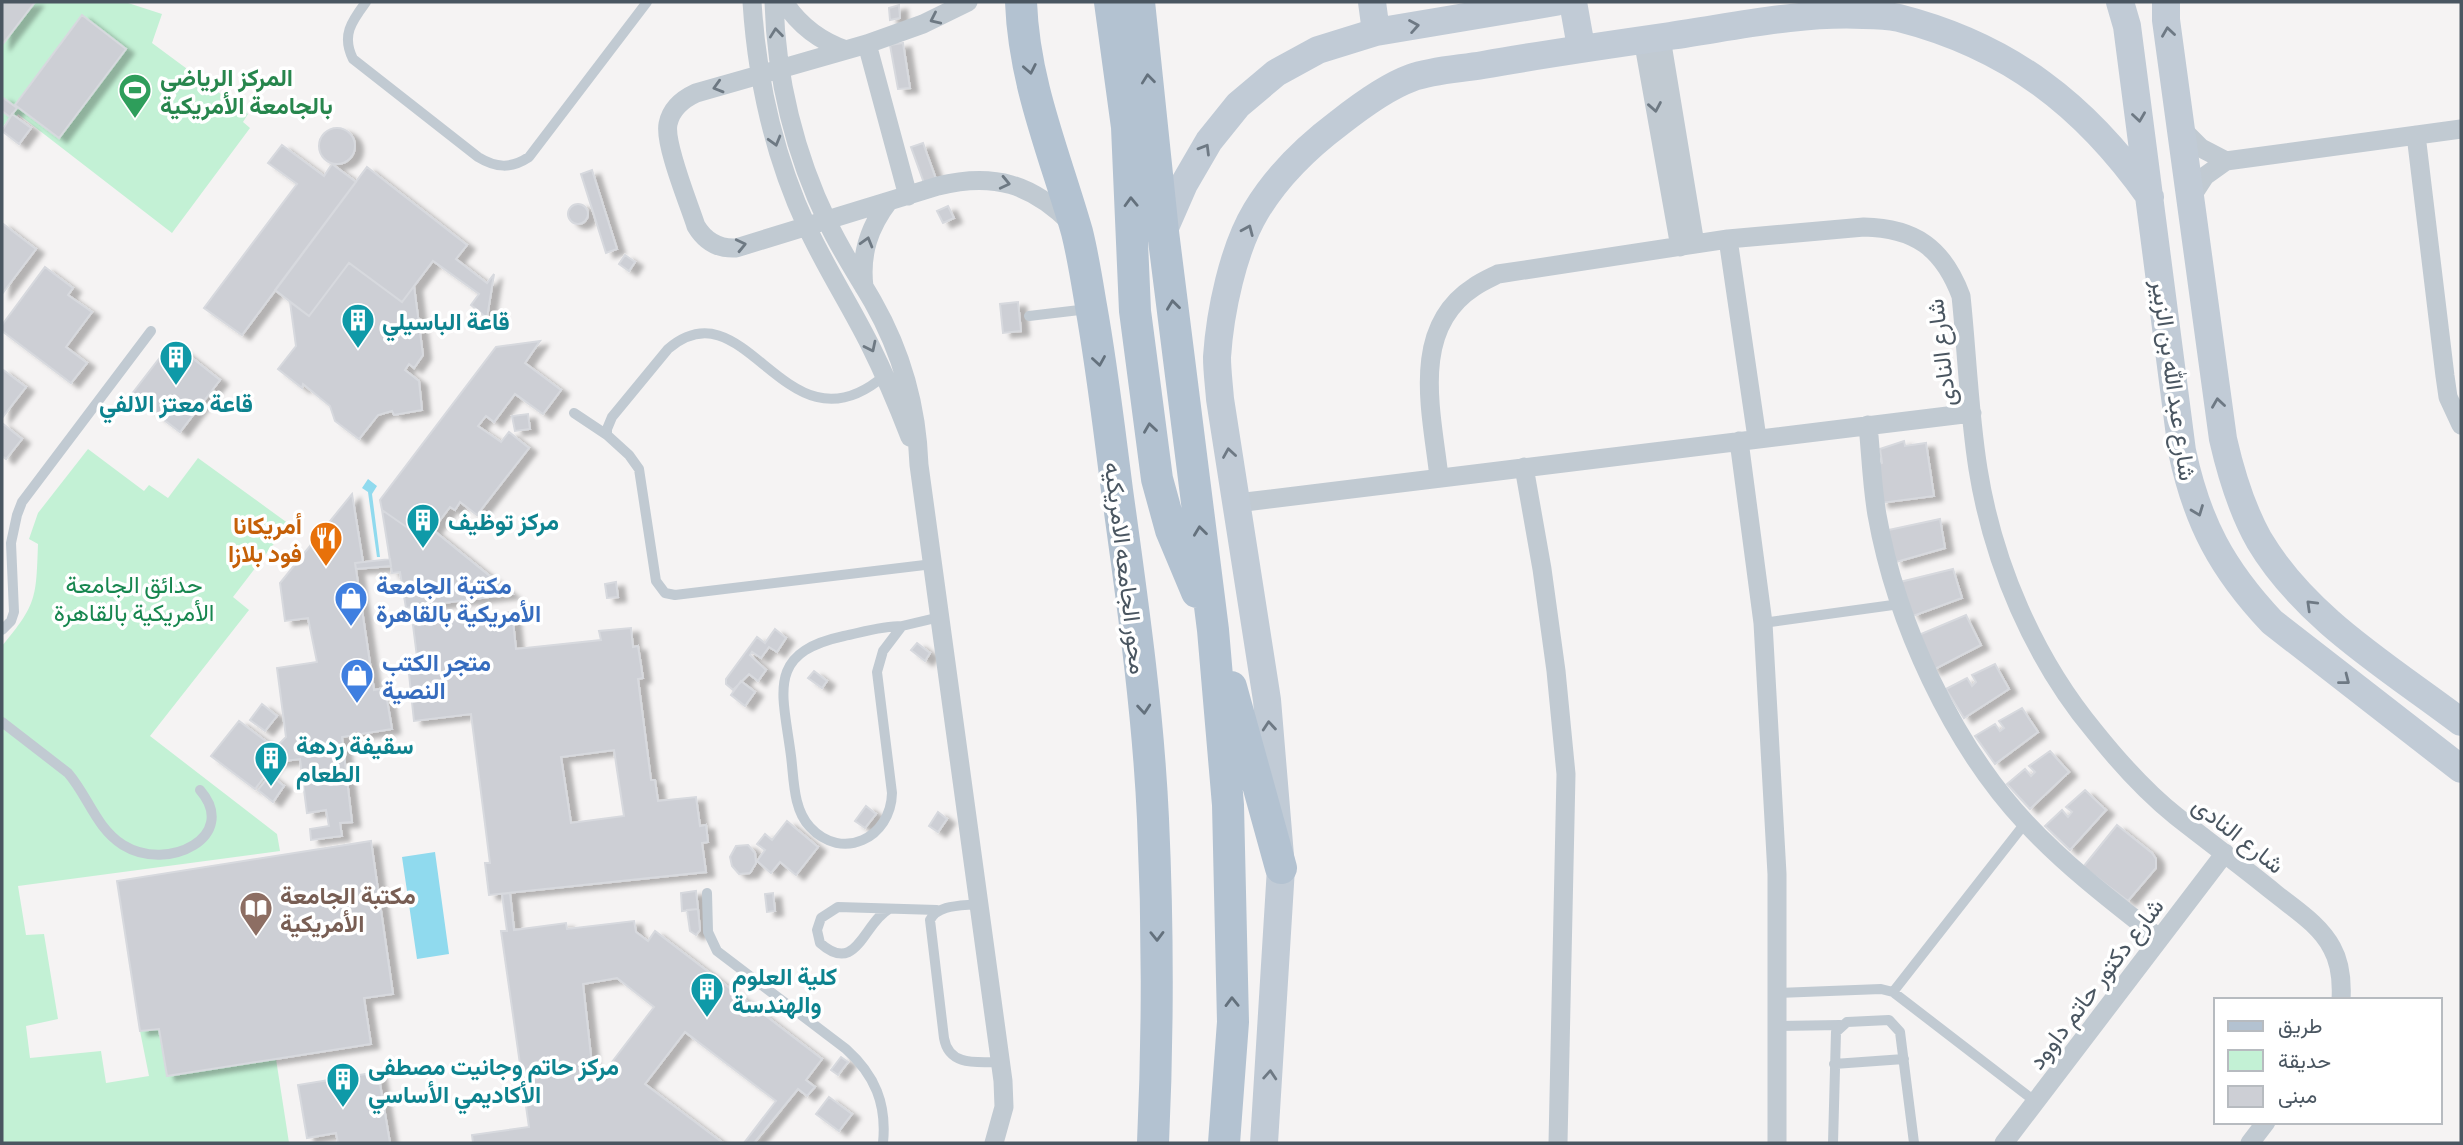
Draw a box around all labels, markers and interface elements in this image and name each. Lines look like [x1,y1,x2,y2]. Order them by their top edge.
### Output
one-way arrow [930,11,943,25]
one-way arrow [1408,19,1420,34]
one-way arrow [2160,26,2175,38]
one-way arrow [768,27,783,39]
place label: المركز الرياضي بالجامعة الأمريكية [160,60,333,121]
one-way arrow [1021,63,1036,75]
sports icon: المركز الرياضي بالجامعة الأمريكية [116,71,154,120]
one-way arrow [1141,73,1156,85]
one-way arrow [713,78,725,93]
one-way arrow [1647,101,1662,113]
one-way arrow [2132,111,2147,123]
one-way arrow [767,135,782,147]
one-way arrow [1197,143,1210,156]
one-way arrow [999,175,1011,190]
one-way arrow [1123,196,1138,207]
one-way arrow [1240,225,1254,237]
one-way arrow [859,236,874,248]
one-way arrow [735,239,747,253]
street label: شارع عبد الله بن الزبير [2143,276,2205,483]
street label: شارع النادى [1917,297,1964,409]
one-way arrow [1165,299,1180,311]
building icon: قاعة الباسيلي [339,301,377,350]
place label: قاعة الباسيلي [382,304,510,342]
building icon: قاعة معتز الالفي [157,338,195,387]
one-way arrow [862,340,876,352]
one-way arrow [1091,356,1106,367]
place label: قاعة معتز الالفي [99,386,253,424]
one-way arrow [2211,397,2226,409]
one-way arrow [1142,422,1157,434]
one-way arrow [1222,447,1237,458]
street label: محور الجامعه الامريكيه [1098,460,1156,676]
building icon: مركز توظيف [404,501,442,550]
place label: مركز توظيف [448,504,559,537]
one-way arrow [2190,505,2204,517]
place label: أمريكانا فود بلازا [228,508,302,569]
restaurant icon: أمريكانا فود بلازا [307,519,345,568]
one-way arrow [1193,525,1208,537]
park label: حدائق الجامعة الأمريكية بالقاهرة [54,567,214,628]
place label: مكتبة الجامعة الأمريكية بالقاهرة [376,568,541,629]
shop icon: مكتبة الجامعة الأمريكية بالقاهرة [332,579,370,628]
one-way arrow [2306,601,2319,614]
place label: متجر الكتب النصية [382,645,491,706]
shop icon: متجر الكتب النصية [338,656,376,705]
one-way arrow [2337,671,2350,684]
one-way arrow [1136,703,1151,714]
one-way arrow [1262,720,1277,731]
place label: سقيفة ردهة الطعام [296,728,414,790]
building icon: سقيفة ردهة الطعام [252,739,290,788]
street label: شارع النادى [2186,788,2292,881]
place label: مكتبة الجامعة الأمريكية [280,878,416,939]
library icon: مكتبة الجامعة الأمريكية [237,889,275,938]
street label: شارع دكتور حاتم داوود [2020,890,2171,1076]
one-way arrow [1149,931,1165,941]
place label: كلية العلوم والهندسة [732,959,837,1020]
building icon: كلية العلوم والهندسة [688,970,726,1019]
one-way arrow [1225,996,1240,1007]
legend [2214,998,2442,1124]
text: طريق [2278,1011,2323,1039]
text: حديقة [2278,1046,2331,1074]
place label: مركز حاتم وجانيت مصطفى الأكاديمي الأساسي [368,1049,619,1115]
building icon: مركز حاتم وجانيت مصطفى الأكاديمي الأساسي [324,1060,362,1109]
one-way arrow [1262,1069,1277,1080]
text: مبنى [2278,1081,2317,1109]

